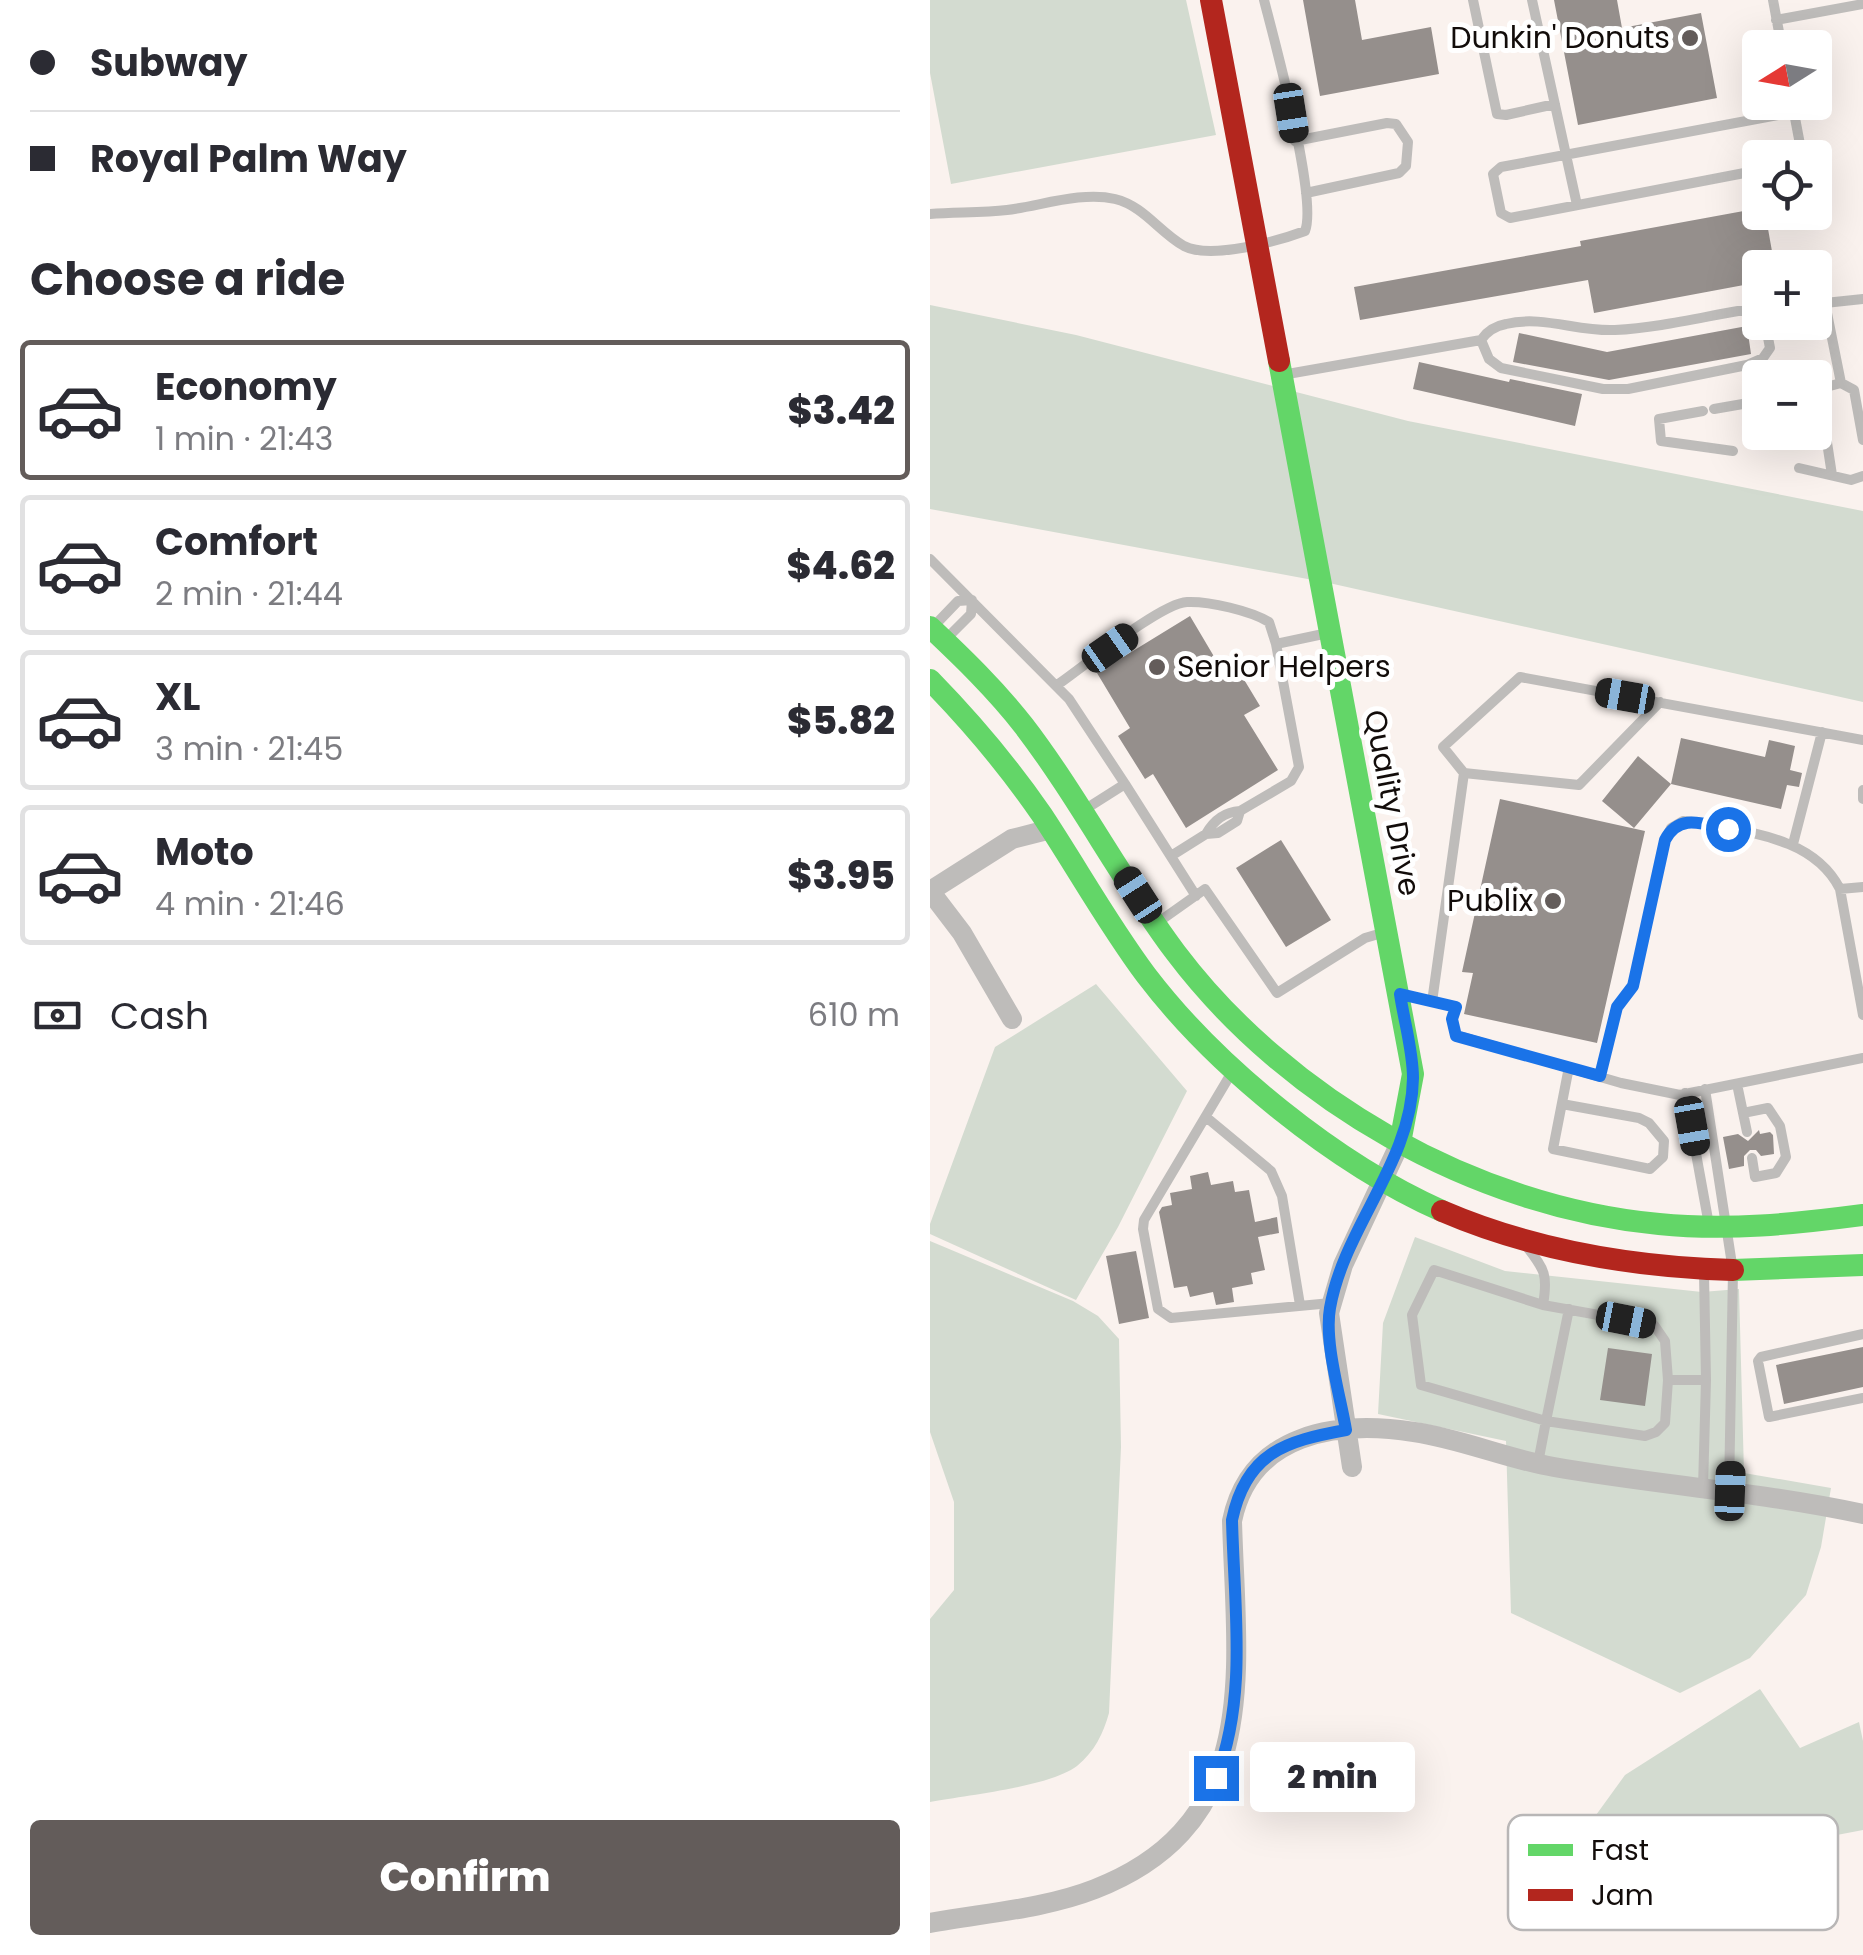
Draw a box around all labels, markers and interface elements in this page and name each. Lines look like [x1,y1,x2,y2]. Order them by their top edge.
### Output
place label: Dunkin' Donuts [1450,16,1670,59]
marker: Dunkin' Donuts [1679,27,1701,49]
north arrow [1742,30,1832,120]
map controls [1742,30,1832,450]
text: Subway [90,36,248,89]
car [1271,81,1311,145]
text: Royal Palm Way [90,132,407,185]
button: locate [1742,140,1832,230]
text: Choose a ride [30,248,345,311]
button: + [1742,250,1832,340]
text: Economy [155,360,337,413]
button: − [1742,360,1832,450]
icon: car [35,365,125,455]
text: $3.42 [787,384,895,437]
text: 1 min · 21:43 [155,416,333,461]
text: Comfort [155,515,318,568]
icon: car [35,520,125,610]
text: $4.62 [786,539,895,592]
text: 2 min · 21:44 [155,571,343,616]
car [1077,619,1143,677]
place label: Senior Helpers [1177,645,1391,688]
marker: Senior Helpers [1146,656,1168,678]
text: XL [155,670,200,723]
icon: car [35,675,125,765]
car [1593,676,1657,716]
text: $5.82 [787,694,895,747]
street label: Quality Drive [1353,706,1432,900]
text: 3 min · 21:45 [155,726,343,771]
route start [1706,807,1751,852]
text: Moto [155,825,254,878]
icon: car [35,830,125,920]
text: $3.95 [787,849,895,902]
car [1109,862,1167,928]
place label: Publix [1447,879,1533,922]
text: 4 min · 21:46 [155,881,345,926]
marker: Publix [1542,890,1564,912]
icon: cash [30,988,85,1043]
text: Cash [110,989,209,1042]
text: 610 m [808,992,900,1037]
car [1672,1094,1712,1158]
car [1594,1300,1658,1340]
car [1714,1460,1746,1522]
callout: 2 min [1251,1743,1416,1813]
text: 2 min [1287,1754,1378,1799]
route end [1194,1756,1239,1801]
legend [1508,1815,1838,1930]
button: Confirm [30,1820,900,1935]
text: Fast [1591,1831,1649,1870]
text: Jam [1591,1876,1654,1915]

